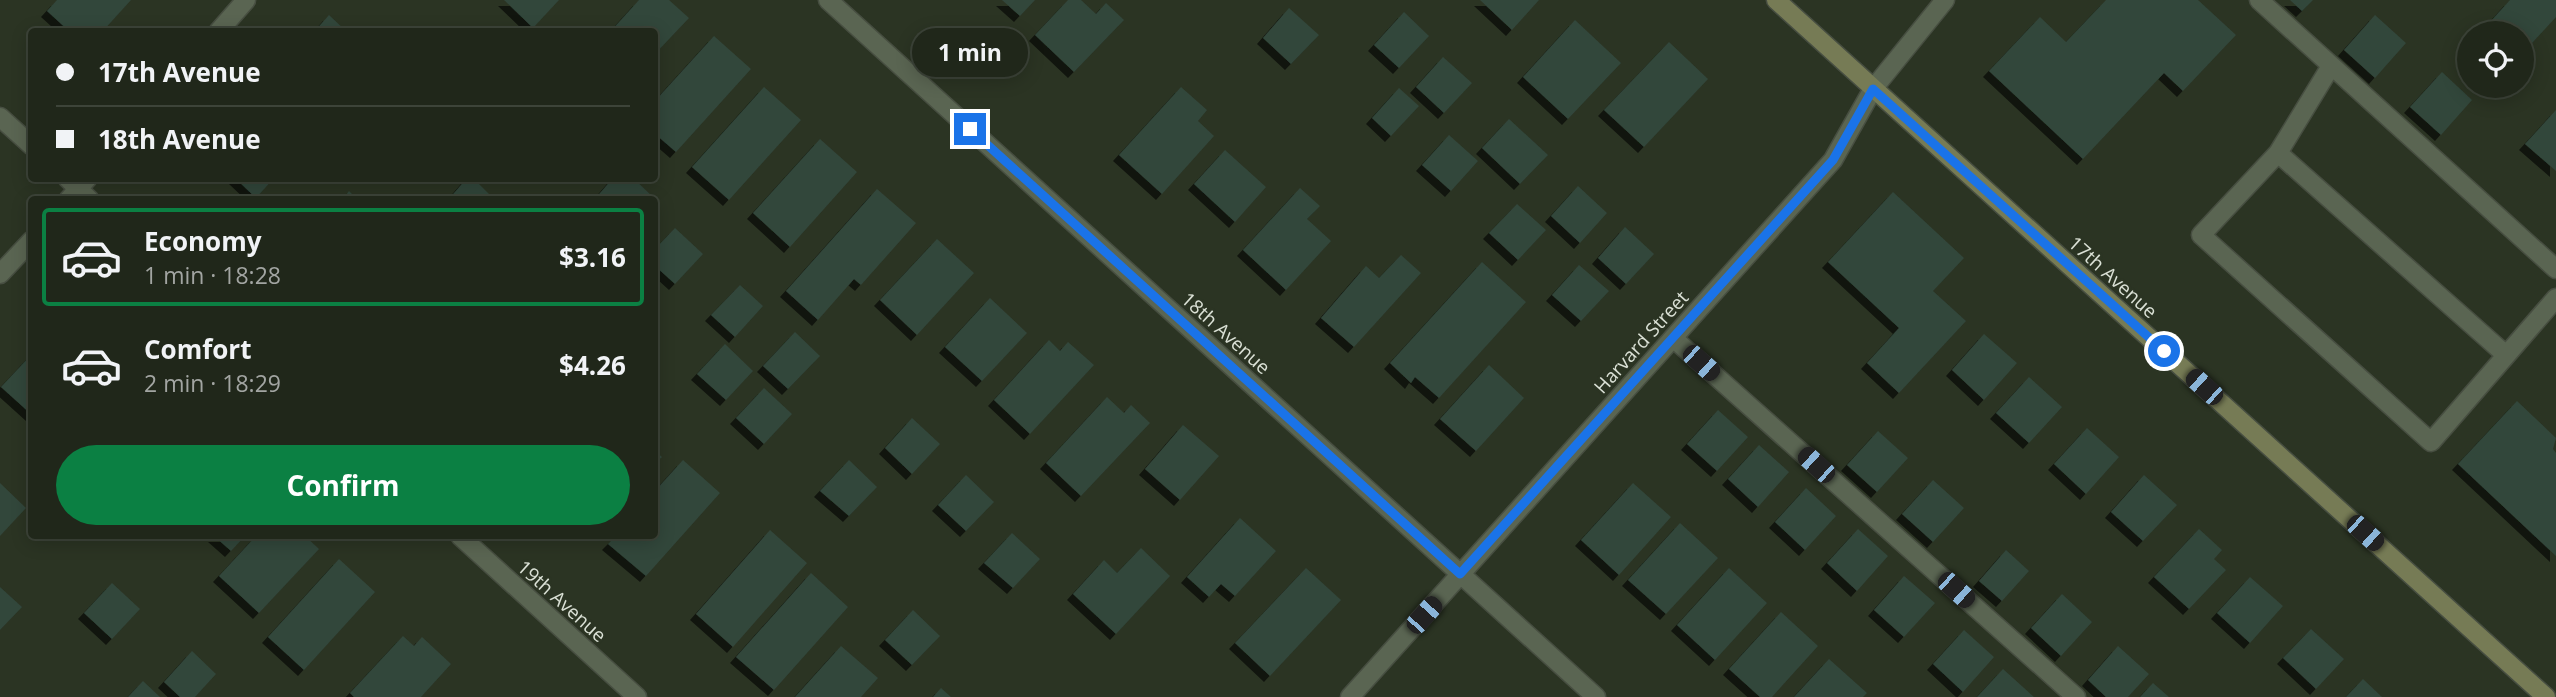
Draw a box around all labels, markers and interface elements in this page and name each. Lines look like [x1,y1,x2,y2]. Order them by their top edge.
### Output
map controls [2457,21,2534,98]
button: locate [2457,21,2534,98]
callout: 1 min [912,27,1028,76]
text: 1 min [938,36,1002,68]
text: 17th Avenue [98,54,261,90]
route end [954,113,986,145]
text: 18th Avenue [98,121,261,157]
text: Economy [144,223,262,259]
icon: car [60,226,123,289]
street label: 17th Avenue [2063,230,2163,324]
text: $3.16 [559,239,626,275]
text: 1 min · 18:28 [144,259,281,291]
street label: Harvard Street [1588,285,1694,399]
street label: 18th Avenue [1176,286,1276,380]
text: Comfort [144,331,251,367]
icon: car [60,334,123,397]
route start [2148,335,2180,367]
car [1679,341,1724,385]
text: $4.26 [559,347,626,383]
car [2182,365,2227,409]
text: 2 min · 18:29 [144,367,281,399]
car [1794,443,1839,487]
button: Confirm [56,445,630,525]
car [2343,511,2388,555]
street label: 19th Avenue [512,554,612,648]
car [1934,568,1979,612]
car [1403,592,1446,638]

